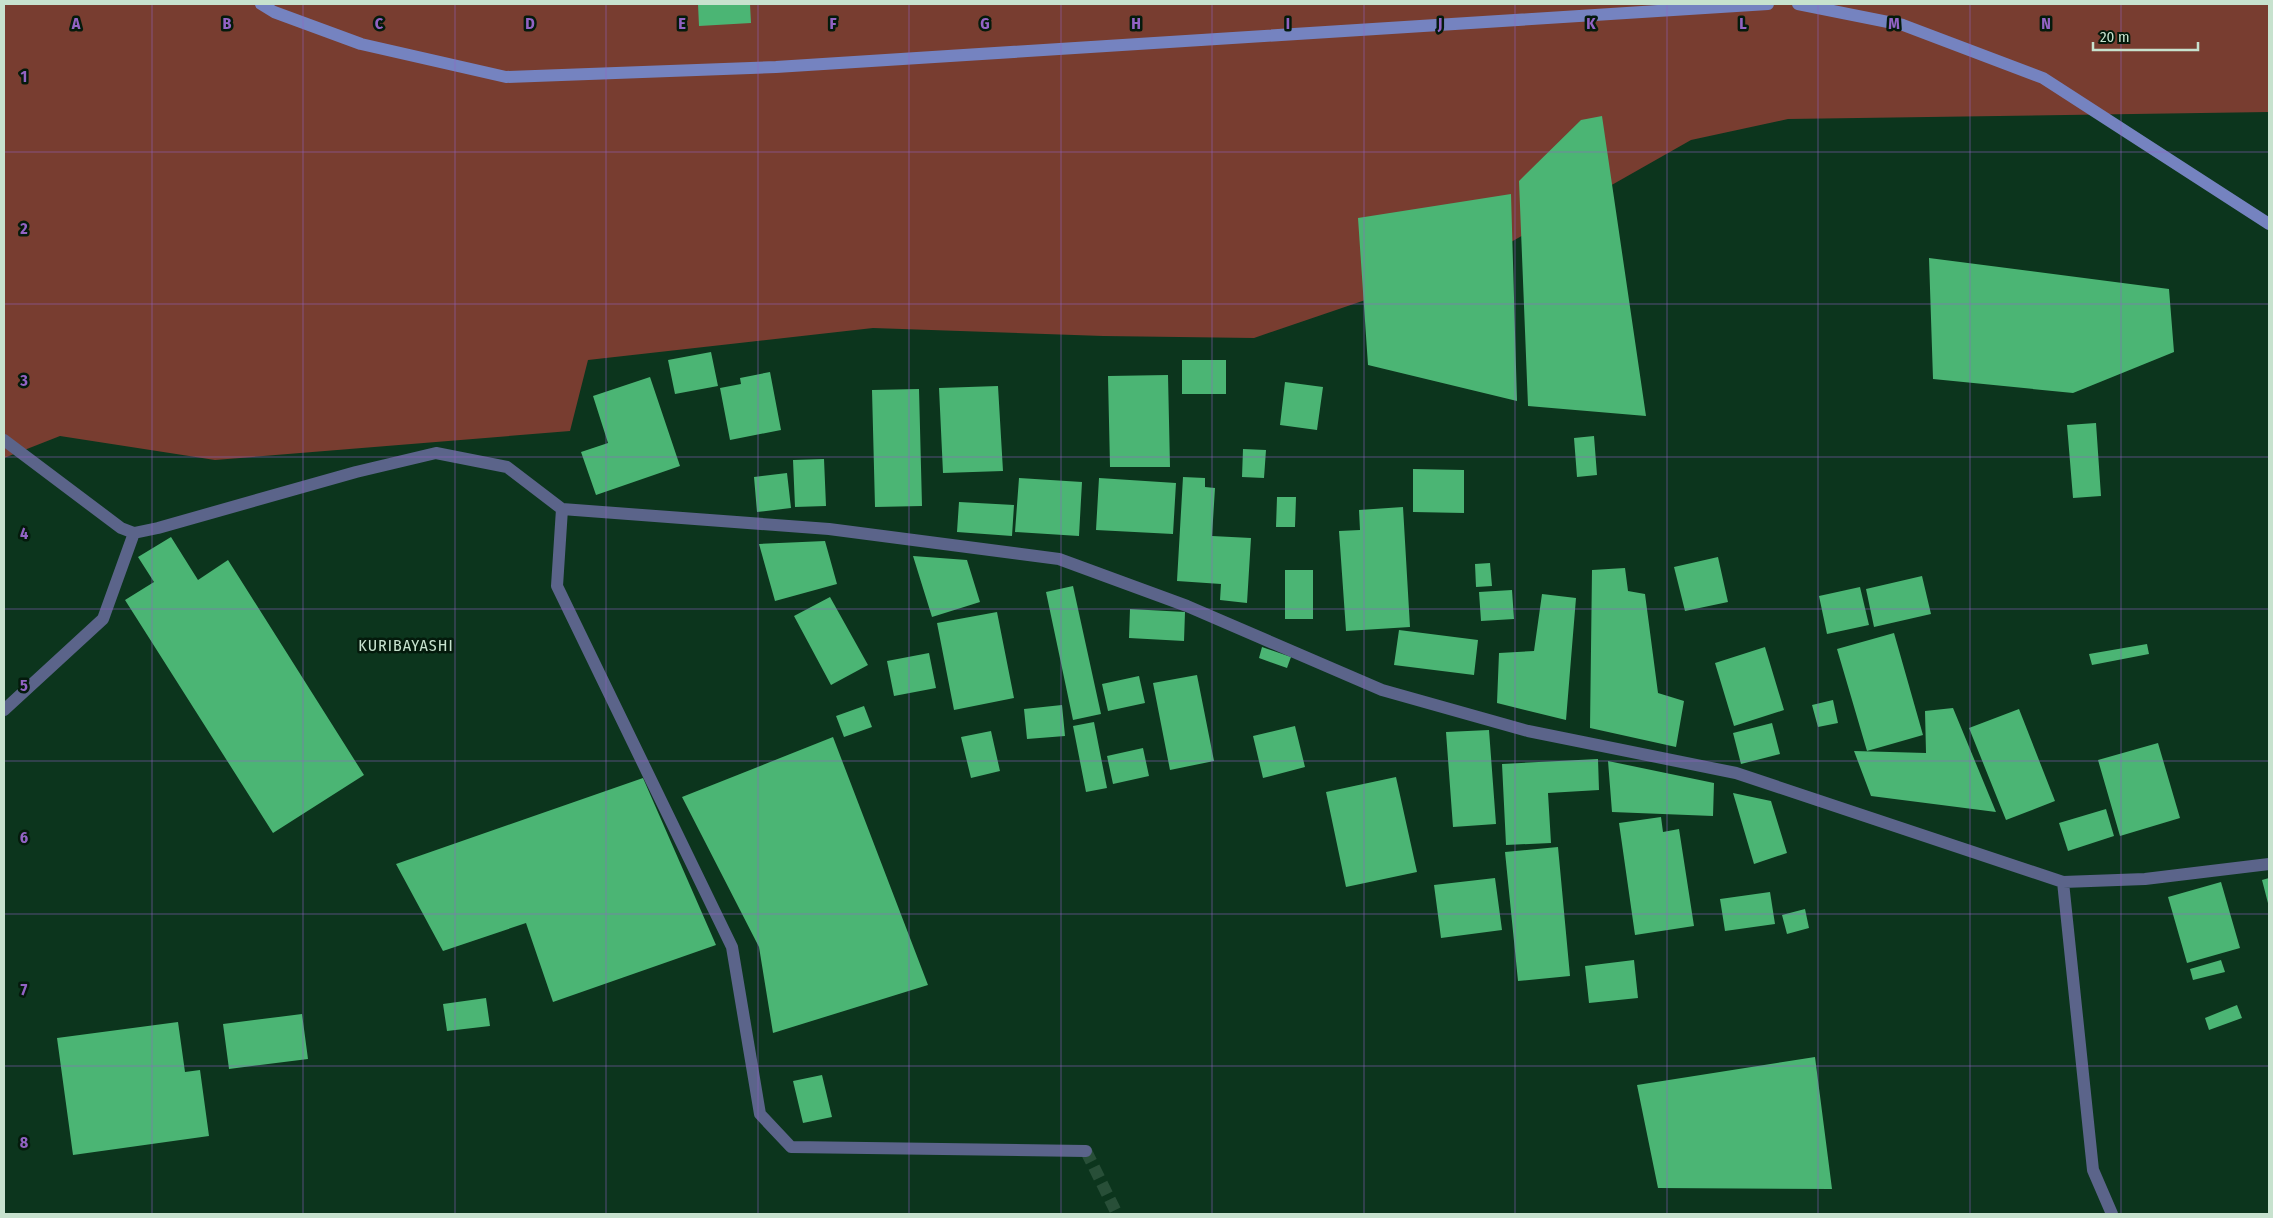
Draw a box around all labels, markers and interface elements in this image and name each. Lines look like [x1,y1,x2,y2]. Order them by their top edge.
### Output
text: A [71,14,81,33]
text: B [223,14,232,33]
text: C [375,14,384,33]
text: D [525,14,535,33]
text: E [678,14,686,33]
text: F [829,14,837,33]
text: G [980,14,990,33]
text: H [1131,14,1141,33]
text: I [1286,14,1290,33]
text: J [1437,14,1442,33]
text: K [1586,14,1596,33]
text: L [1739,14,1747,33]
text: M [1888,14,1900,33]
text: N [2041,14,2051,33]
scale bar [2093,20,2198,52]
text: 20 m [2100,28,2130,46]
text: 1 [21,67,27,86]
text: 2 [19,219,28,238]
text: 3 [19,371,28,390]
text: 4 [20,524,28,543]
district label: KURIBAYASHI [358,636,454,655]
text: 5 [20,676,28,695]
text: 6 [20,828,28,847]
text: 7 [21,980,28,999]
text: 8 [20,1133,29,1152]

